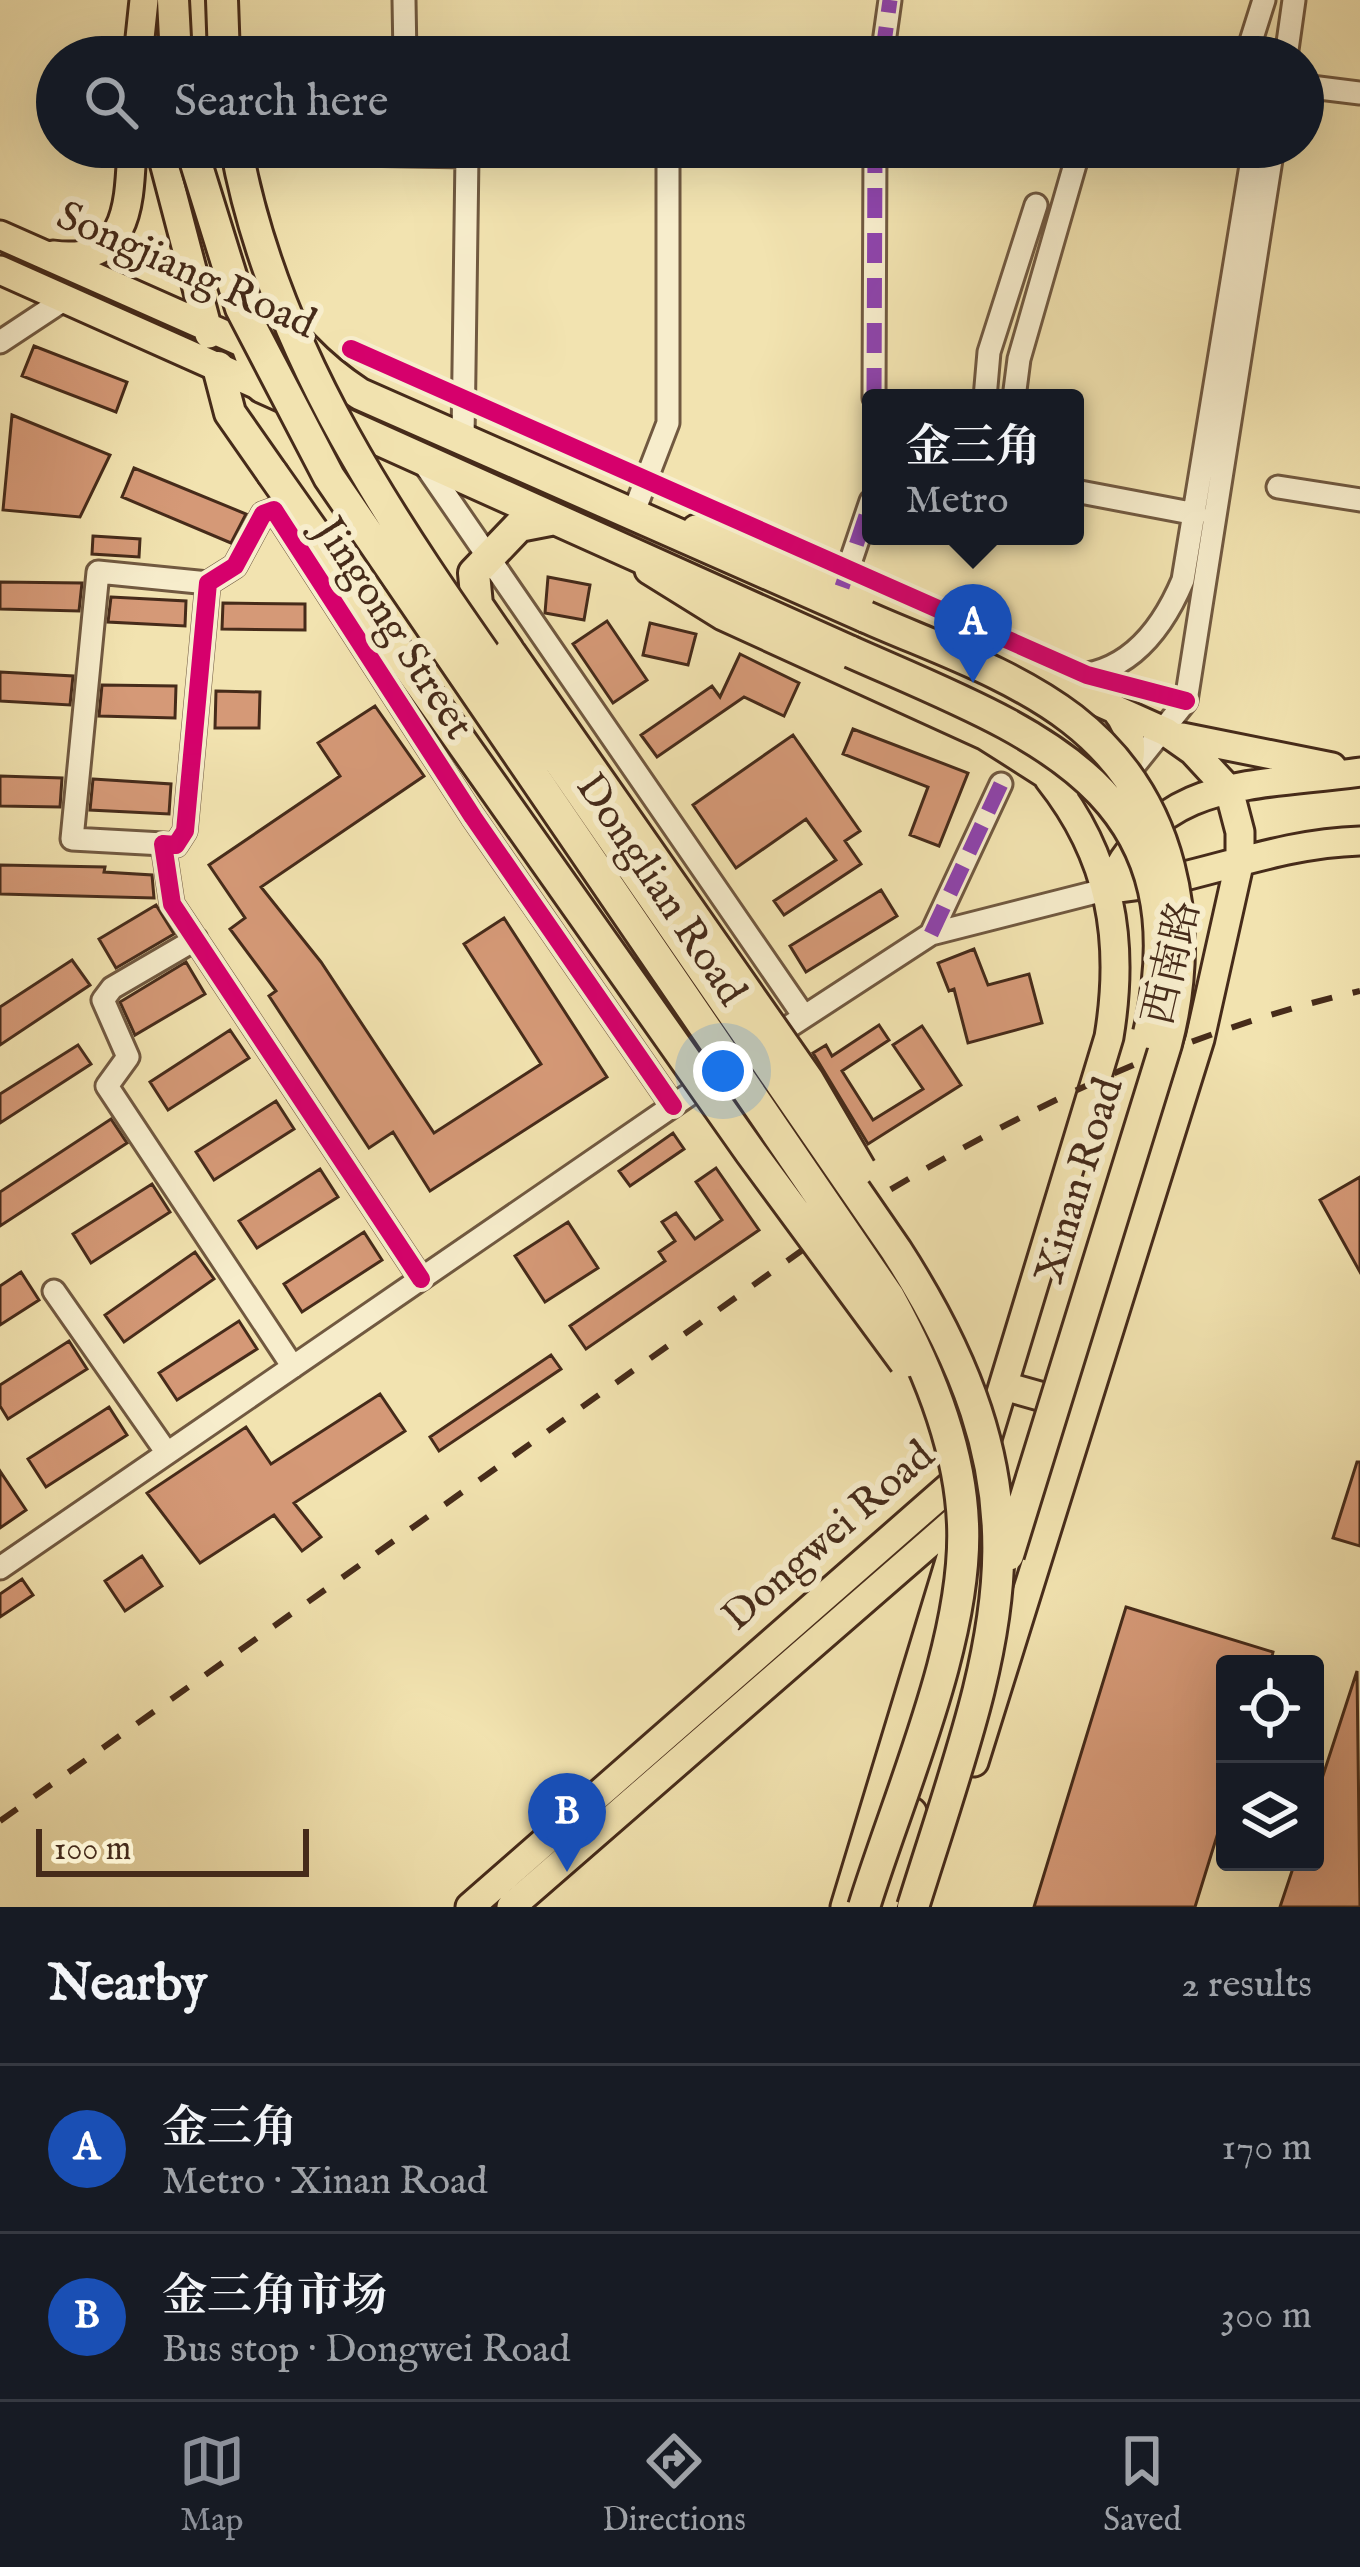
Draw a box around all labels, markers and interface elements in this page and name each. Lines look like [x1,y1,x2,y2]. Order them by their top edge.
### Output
search box [36,36,1324,168]
icon: search [78,69,144,135]
text: Search here [174,74,388,131]
street label: Songjiang Road [48,190,324,352]
popup [862,389,1084,545]
text: 金三角 [905,420,1041,477]
text: Metro [905,477,1008,526]
street label: Jingong Street [299,505,484,750]
pin: A [934,584,1012,683]
street label: Donglian Road [563,764,757,1017]
street label: 西南路 [1133,896,1213,1030]
your location [693,1041,753,1101]
street label: Xinan Road [1024,1071,1137,1290]
street label: Dongwei Road [712,1430,946,1644]
map controls [1216,1655,1324,1871]
button: locate [1216,1655,1324,1763]
button: layers [1216,1763,1324,1871]
pin: B [528,1773,606,1872]
scale bar [36,1823,309,1876]
text: 100 m [54,1829,131,1871]
text: Nearby [48,1953,207,2018]
text: 2 results [1181,1961,1312,2010]
text: 金三角 [162,2101,297,2158]
text: A [74,2124,100,2173]
text: 170 m [1221,2124,1312,2173]
text: Metro · Xinan Road [162,2158,488,2207]
text: 金三角市场 [162,2269,387,2326]
text: B [74,2292,100,2341]
text: 300 m [1220,2292,1312,2341]
text: Bus stop · Dongwei Road [162,2326,570,2375]
tab: Map [179,2428,245,2542]
tab: Directions [602,2428,746,2542]
tab: Saved [1103,2428,1181,2542]

